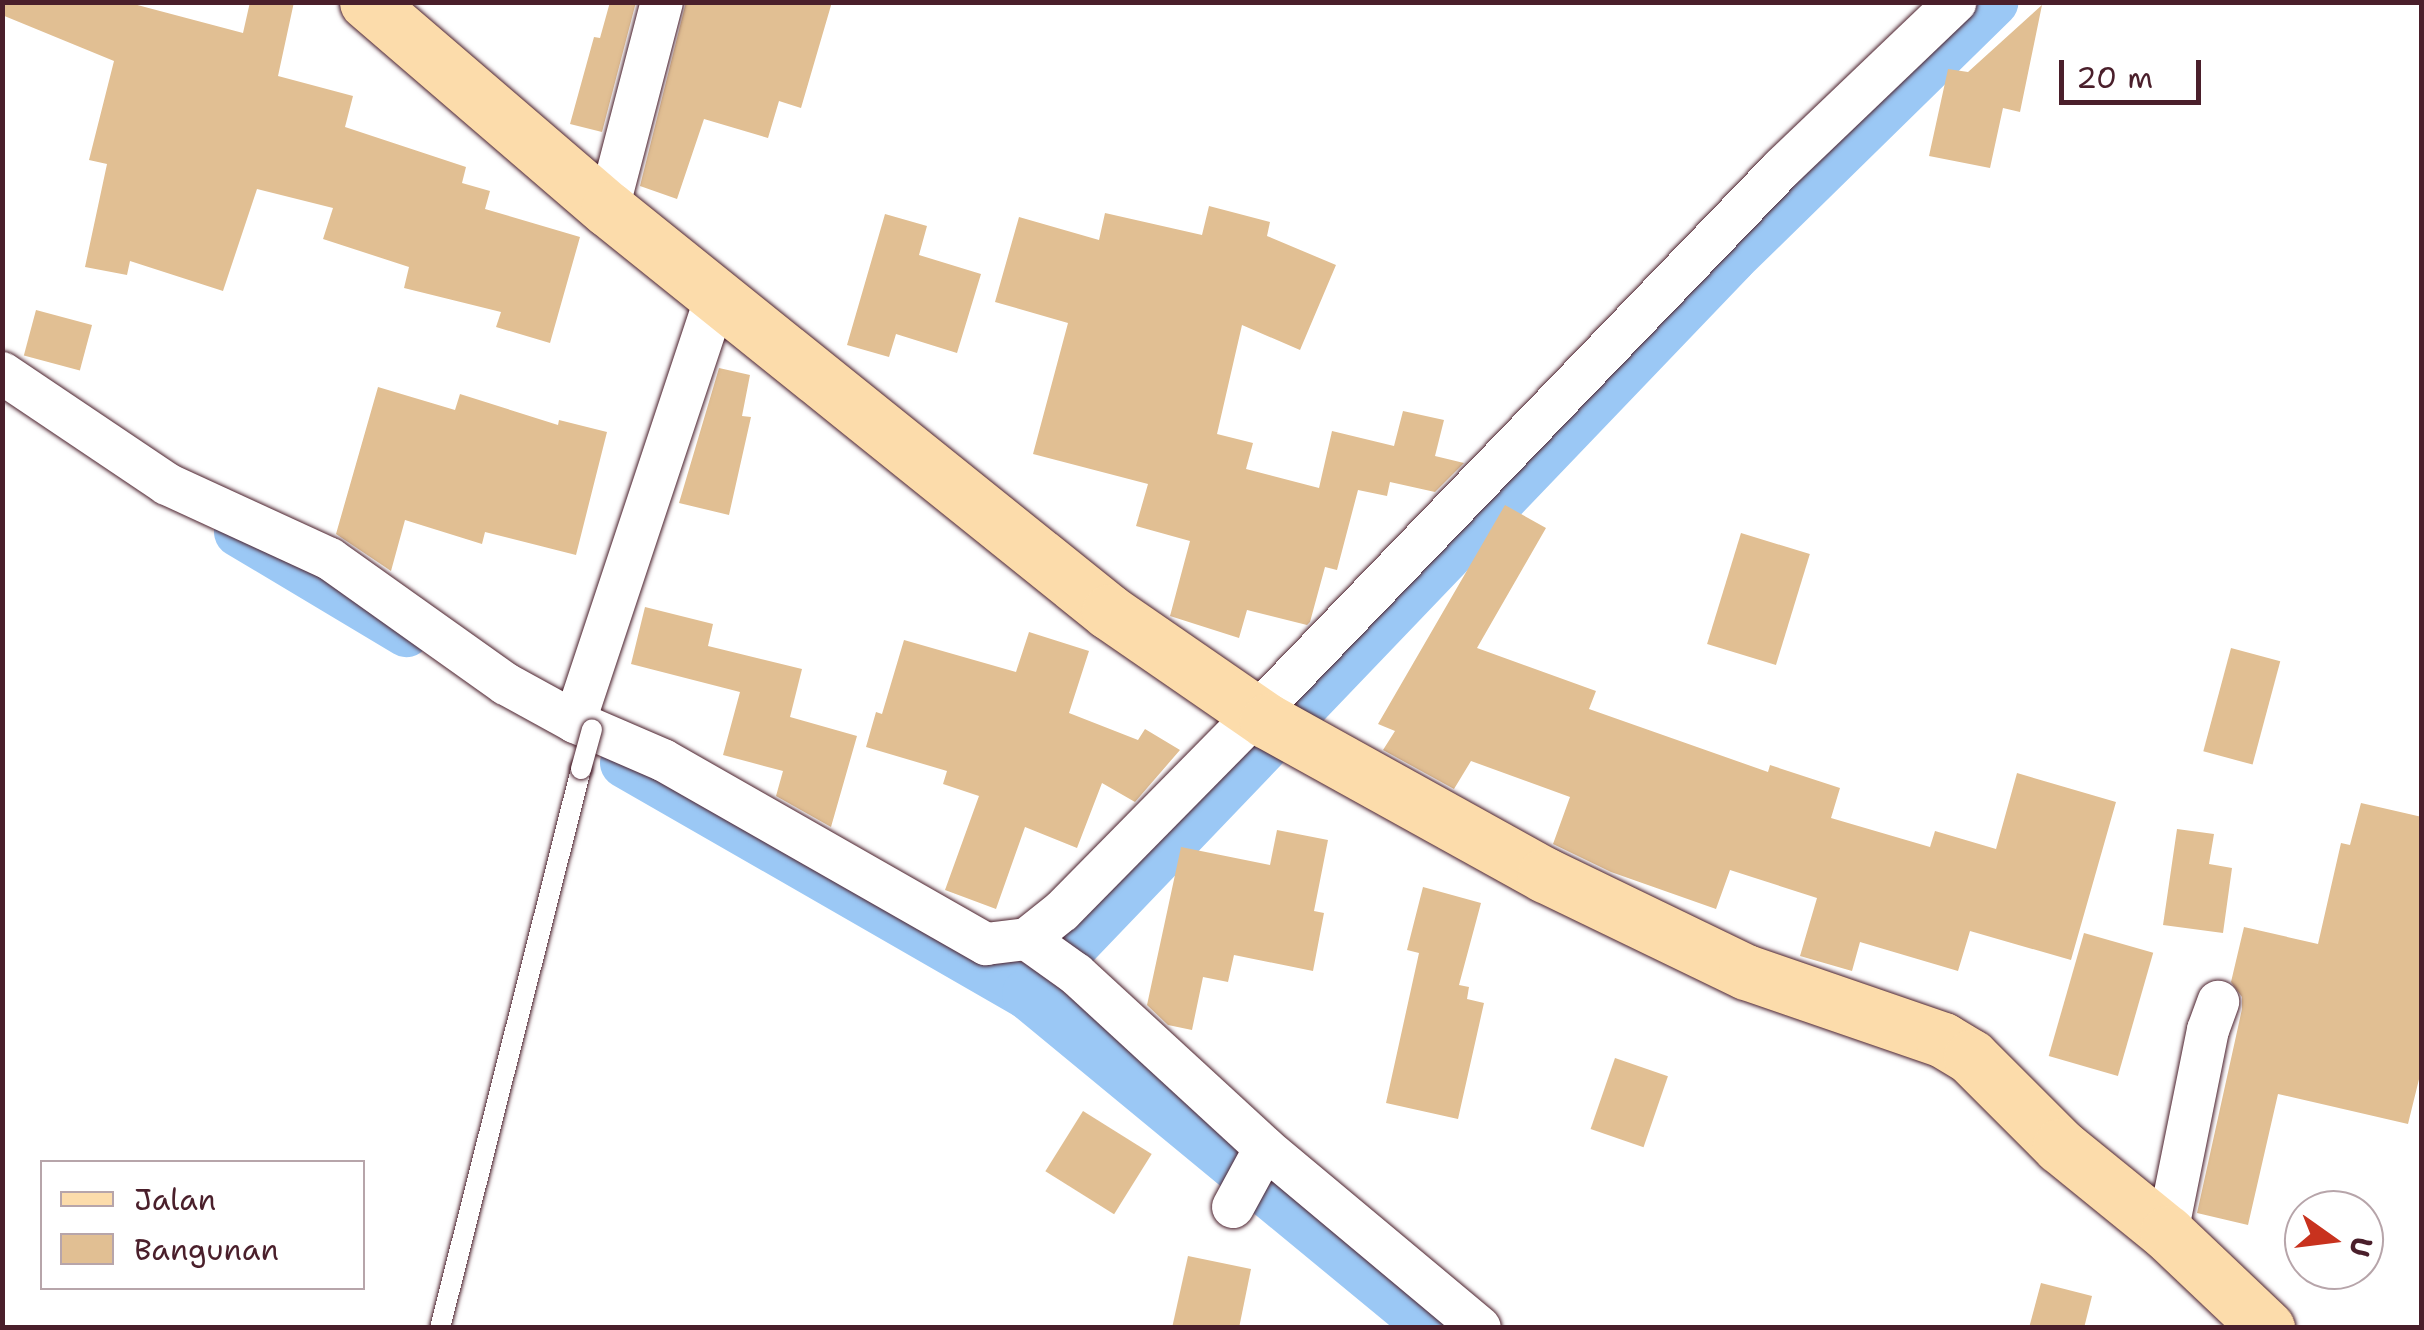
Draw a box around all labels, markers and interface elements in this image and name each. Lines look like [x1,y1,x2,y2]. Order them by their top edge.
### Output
scale bar [2064,40,2206,102]
text: 20 m [2076,57,2153,98]
legend [40,1160,365,1290]
text: Jalan [134,1179,216,1220]
north arrow [2284,1190,2384,1290]
text: Bangunan [134,1229,279,1270]
text: U [2340,1233,2382,1261]

